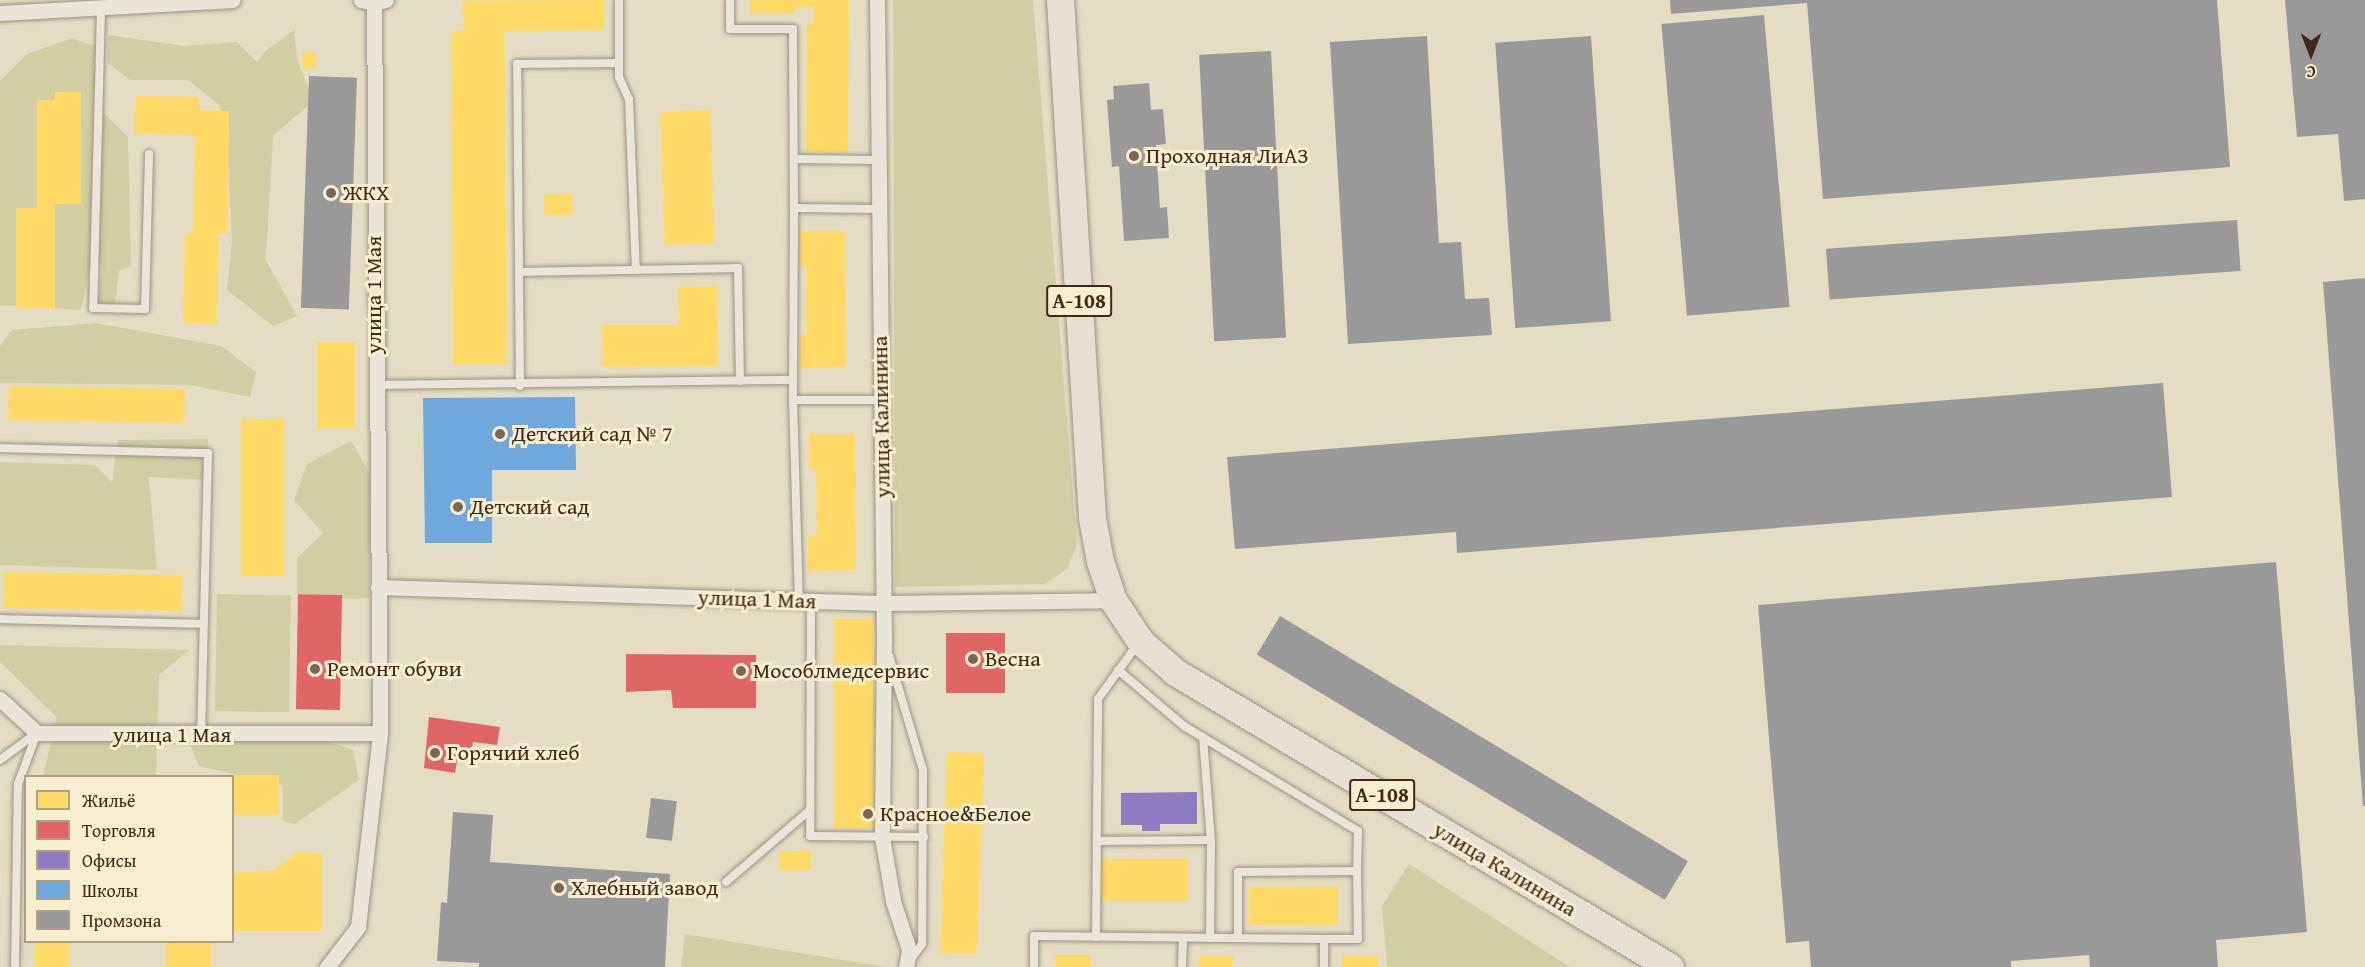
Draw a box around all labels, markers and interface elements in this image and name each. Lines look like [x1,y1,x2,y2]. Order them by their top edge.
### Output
north arrow [2281,24,2341,84]
text: С [2306,60,2316,84]
place label: Проходная ЛиАЗ [1146,143,1309,169]
marker: Проходная ЛиАЗ [1127,149,1141,163]
place label: ЖКХ [343,180,390,206]
marker: ЖКХ [324,186,338,200]
street label: улица 1 Мая [361,236,387,354]
road number: А-108 [1046,283,1112,319]
street label: улица Калинина [866,336,896,498]
place label: Детский сад № 7 [512,421,673,447]
marker: Детский сад № 7 [493,427,507,441]
place label: Детский сад [470,494,589,520]
marker: Детский сад [451,500,465,514]
street label: улица 1 Мая [697,584,817,614]
place label: Весна [985,646,1041,672]
marker: Весна [966,652,980,666]
place label: Ремонт обуви [327,656,462,682]
place label: Мособлмедсервис [753,658,929,684]
marker: Ремонт обуви [308,662,322,676]
marker: Мособлмедсервис [734,664,748,678]
street label: улица 1 Мая [113,722,231,748]
place label: Горячий хлеб [447,740,580,766]
marker: Горячий хлеб [428,746,442,760]
legend [24,775,234,943]
road number: А-108 [1349,777,1415,813]
text: Жильё [82,787,136,814]
place label: Красное&Белое [880,801,1031,827]
marker: Красное&Белое [861,807,875,821]
street label: улица Калинина [1429,816,1581,922]
text: Торговля [82,817,156,844]
text: Офисы [82,847,136,874]
place label: Хлебный завод [571,875,718,901]
text: Школы [82,877,138,904]
marker: Хлебный завод [552,881,566,895]
text: Промзона [82,907,161,934]

